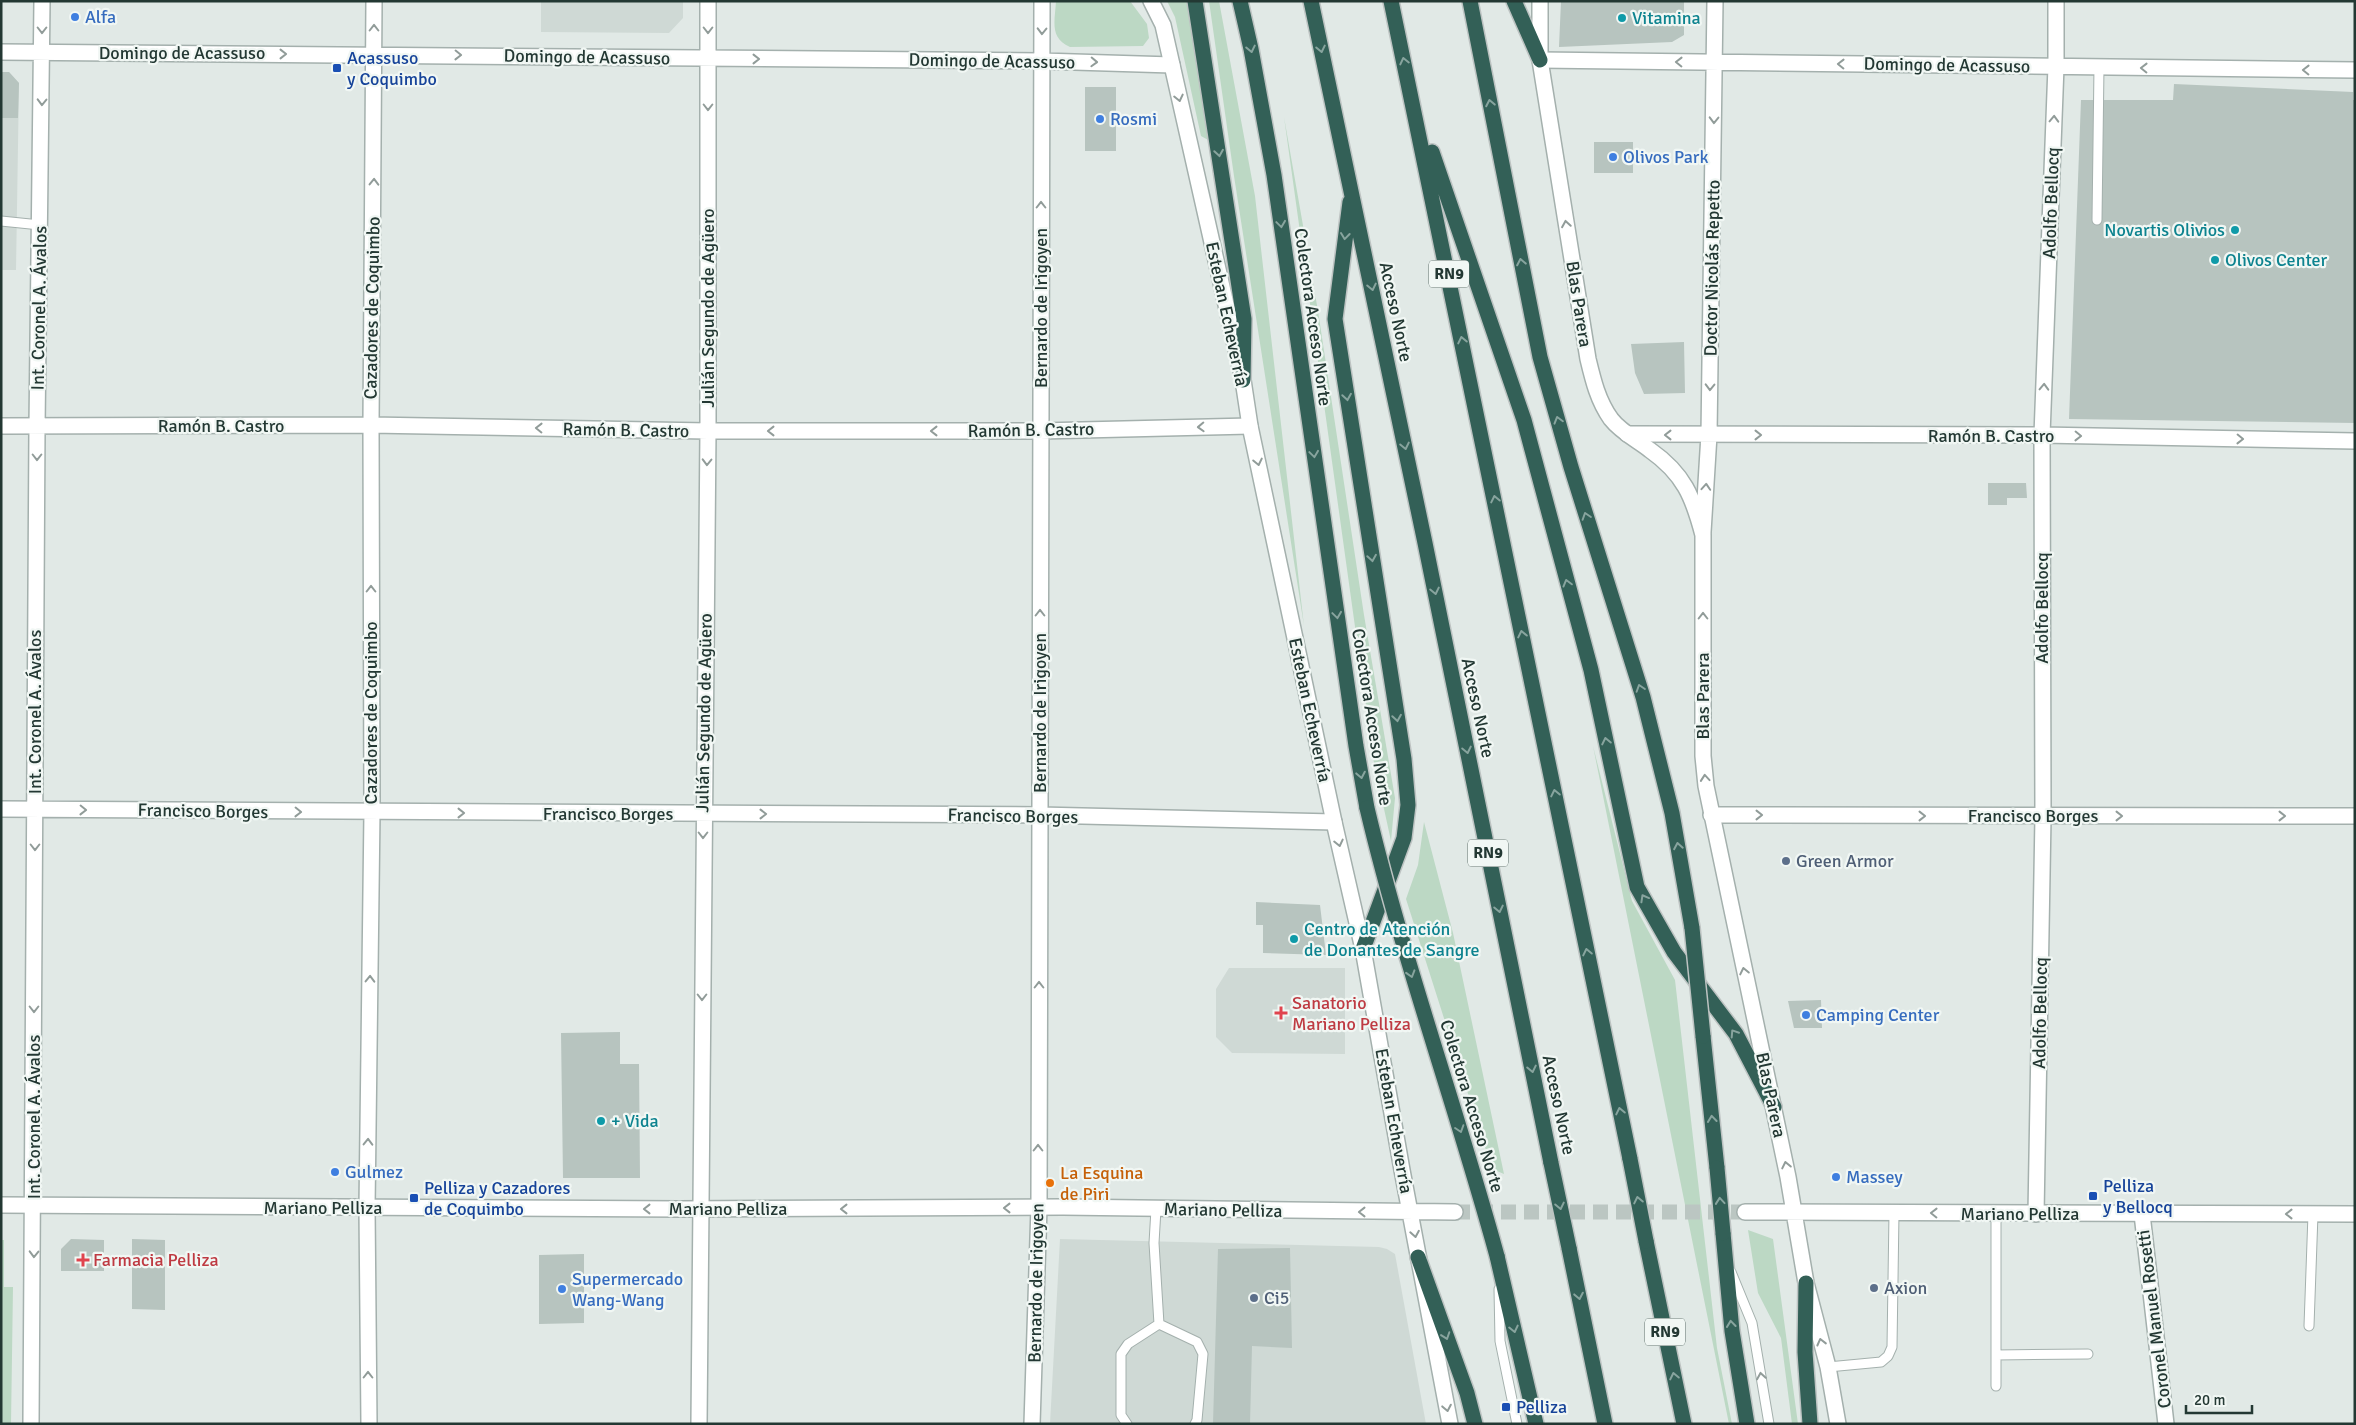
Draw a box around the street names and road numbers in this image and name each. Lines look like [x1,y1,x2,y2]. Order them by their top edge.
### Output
street label: Domingo de Acassuso [99,42,265,64]
street label: Domingo de Acassuso [503,45,671,69]
street label: Domingo de Acassuso [908,49,1076,73]
street label: Domingo de Acassuso [1863,53,2031,77]
street label: Adolfo Bellocq [2038,147,2064,259]
street label: Doctor Nicolás Repetto [1699,179,1725,357]
street label: Julián Segundo de Agüero [697,208,719,408]
street label: Cazadores de Coquimbo [359,216,385,400]
street label: Int. Coronel A. Ávalos [27,225,51,390]
street label: Colectora Acceso Norte [1290,227,1336,407]
street label: Bernardo de Irigoyen [1030,228,1052,388]
street label: Esteban Echeverría [1201,240,1253,388]
street label: Blas Parera [1561,259,1597,349]
street label: Acceso Norte [1375,260,1417,364]
road number: RN9 [1429,260,1469,288]
street label: Ramón B. Castro [158,415,284,437]
street label: Ramón B. Castro [563,418,689,442]
street label: Ramón B. Castro [968,418,1094,442]
street label: Ramón B. Castro [1928,425,2054,447]
street label: Adolfo Bellocq [2031,552,2053,664]
street label: Julián Segundo de Agüero [691,613,717,813]
street label: Cazadores de Coquimbo [360,622,382,804]
street label: Colectora Acceso Norte [1347,627,1397,807]
street label: Int. Coronel A. Ávalos [24,630,46,794]
street label: Bernardo de Irigoyen [1029,633,1051,793]
street label: Esteban Echeverría [1284,636,1336,784]
street label: Blas Parera [1692,652,1714,740]
street label: Acceso Norte [1457,656,1499,760]
street label: Francisco Borges [137,799,269,823]
street label: Francisco Borges [543,803,673,825]
street label: Francisco Borges [947,804,1079,828]
street label: Francisco Borges [1968,805,2098,827]
road number: RN9 [1468,840,1508,866]
street label: Adolfo Bellocq [2028,957,2052,1069]
street label: Colectora Acceso Norte [1435,1017,1509,1195]
street label: Int. Coronel A. Ávalos [23,1035,45,1199]
street label: Esteban Echeverría [1370,1047,1418,1195]
street label: Blas Parera [1751,1050,1791,1140]
street label: Acceso Norte [1538,1053,1580,1157]
street label: Mariano Pelliza [264,1197,382,1219]
street label: Mariano Pelliza [669,1198,787,1220]
street label: Mariano Pelliza [1163,1198,1283,1222]
street label: Bernardo de Irigoyen [1024,1203,1048,1363]
street label: Mariano Pelliza [1961,1203,2079,1225]
street label: Coronel Manuel Rosetti [2132,1228,2176,1410]
road number: RN9 [1645,1318,1685,1345]

